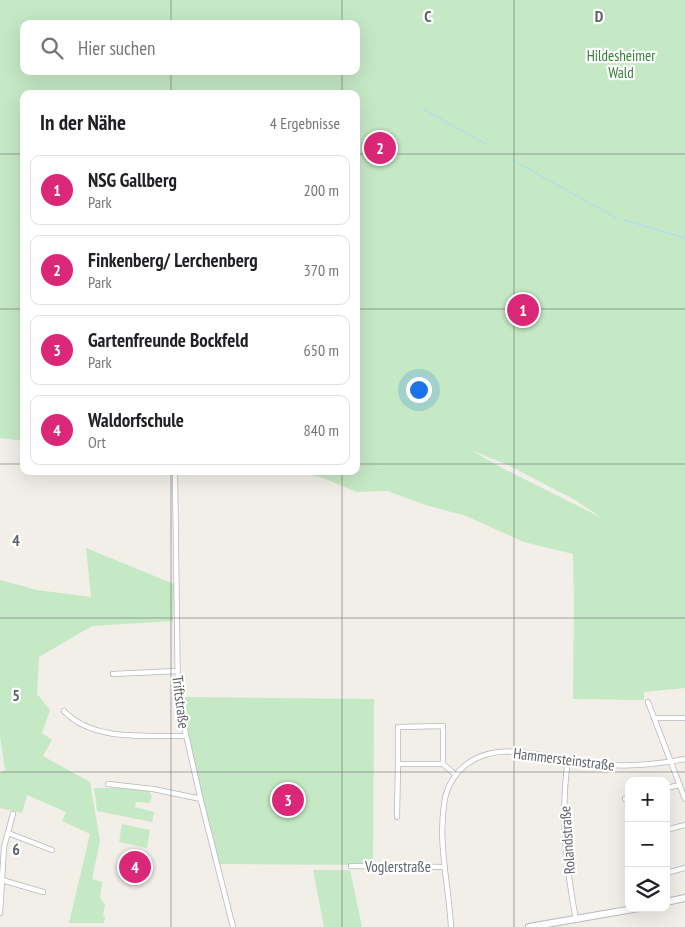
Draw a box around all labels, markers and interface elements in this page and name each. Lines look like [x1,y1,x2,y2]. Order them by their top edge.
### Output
text: C [424,6,432,26]
text: D [595,6,604,26]
search box [20,20,360,75]
icon: search [38,34,66,62]
text: Hier suchen [78,36,155,60]
park label: Hildesheimer Wald [587,46,656,82]
text: In der Nähe [40,109,126,136]
text: 4 Ergebnisse [270,113,340,133]
pin: 2 [364,129,396,167]
text: NSG Gallberg [88,168,177,192]
text: 1 [53,180,61,200]
text: 200 m [304,180,339,200]
text: Park [88,192,112,212]
text: Finkenberg/ Lerchenberg [88,248,258,272]
text: 2 [53,260,61,280]
text: 370 m [304,260,339,280]
text: Park [88,272,112,292]
pin: 1 [507,291,539,329]
text: Gartenfreunde Bockfeld [88,328,248,352]
text: 3 [53,340,61,360]
text: 650 m [304,340,339,360]
text: Park [88,352,112,372]
your location [406,377,432,403]
text: Waldorfschule [88,408,184,432]
text: 4 [53,420,61,440]
text: 840 m [304,420,339,440]
text: Ort [88,432,106,452]
text: 4 [12,530,20,550]
street label: Triftstraße [168,674,194,730]
text: 5 [12,685,20,705]
street label: Hammersteinstraße [512,743,616,775]
map controls [625,777,670,912]
button: + [625,777,670,822]
pin: 3 [272,781,304,819]
street label: Rolandstraße [555,805,579,875]
button: − [625,822,670,867]
text: 6 [12,839,20,859]
pin: 4 [119,848,151,886]
street label: Voglerstraße [364,857,431,876]
button: layers [625,867,670,912]

